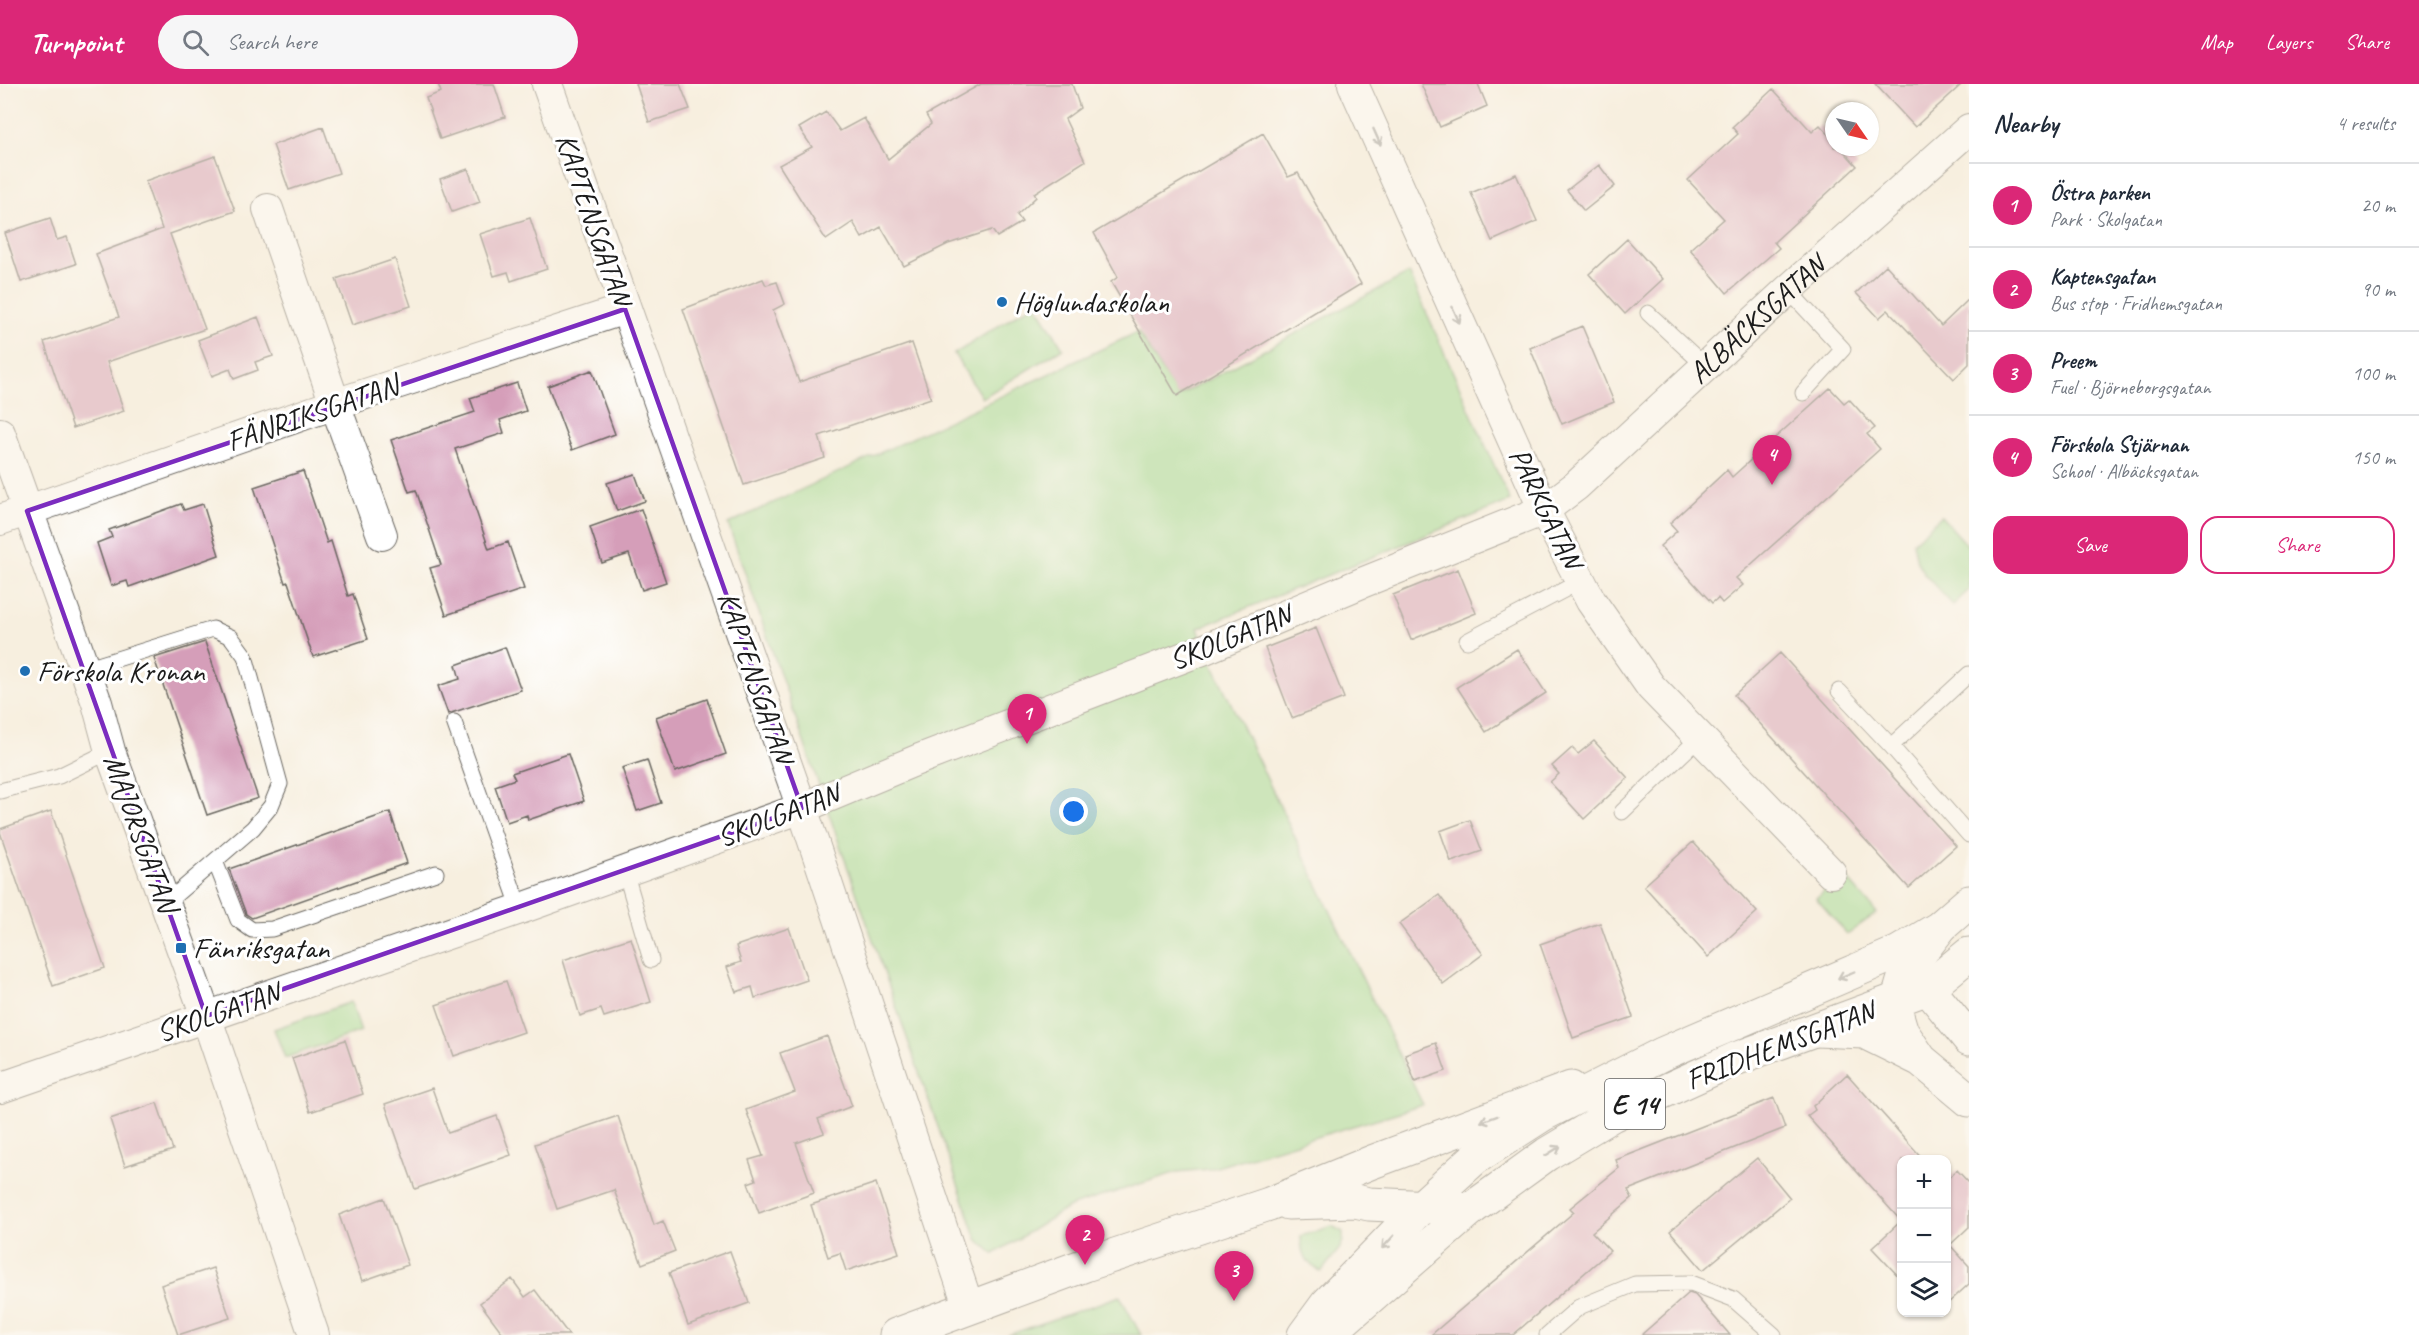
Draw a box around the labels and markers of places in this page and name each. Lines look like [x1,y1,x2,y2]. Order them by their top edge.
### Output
place label: Höglundaskolan [1014,283,1170,321]
marker: Höglundaskolan [995,295,1009,309]
pin: 4 [1752,436,1792,485]
place label: Förskola Kronan [37,652,206,690]
marker: Förskola Kronan [18,664,32,678]
pin: 1 [1008,694,1046,744]
place label: Fänriksgatan [193,929,331,967]
marker: Fänriksgatan [174,941,188,955]
pin: 2 [1066,1216,1104,1265]
pin: 3 [1214,1252,1254,1301]

